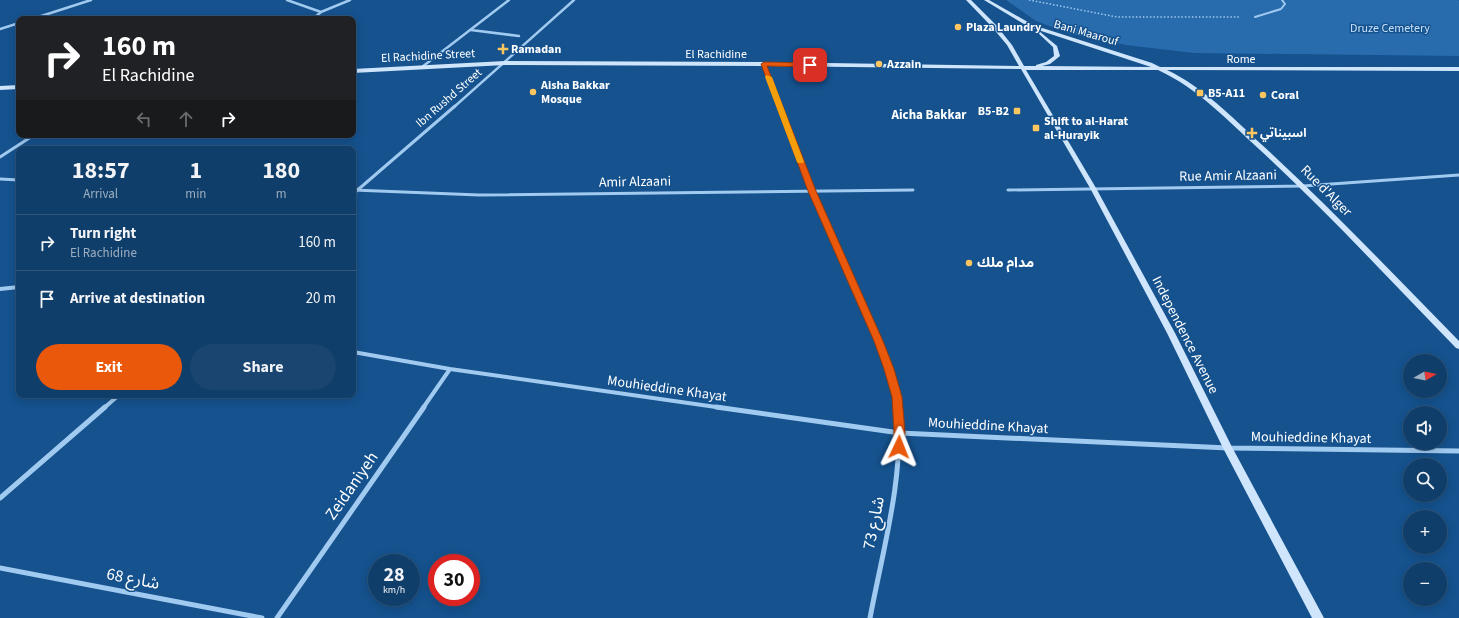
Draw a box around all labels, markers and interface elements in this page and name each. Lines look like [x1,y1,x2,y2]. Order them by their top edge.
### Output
street label: Bani Maarouf [1052,16,1121,50]
place label: Plaza Laundry [966,19,1042,36]
park label: Druze Cemetery [1350,20,1430,37]
marker: Plaza Laundry [953,22,963,32]
text: 160 m [102,26,176,66]
icon: right [36,32,88,84]
place label: Ramadan [511,41,561,58]
marker: Ramadan [498,44,508,54]
street label: El Rachidine Street [381,45,475,67]
street label: El Rachidine [685,46,747,63]
pin [793,48,827,82]
street label: Rome [1226,51,1256,68]
icon: arrive [799,54,821,76]
place label: Azzain [886,56,921,73]
marker: Azzain [874,59,884,69]
text: El Rachidine [102,63,195,88]
street label: Ibn Rushd Street [412,64,486,132]
place label: Aisha Bakkar Mosque [540,77,610,108]
place label: B5-A11 [1208,85,1245,102]
marker: Aisha Bakkar Mosque [528,87,538,97]
place label: Coral [1271,87,1299,104]
marker: B5-A11 [1195,88,1205,98]
marker: Coral [1258,90,1268,100]
place label: B5-B2 [978,103,1009,120]
district label: Aicha Bakkar [891,106,967,124]
marker: B5-B2 [1012,106,1022,116]
icon: left [133,108,155,130]
icon: ahead [175,108,197,130]
icon: right [217,108,239,130]
place label: Shift to al-Harat al-Hurayik [1044,113,1129,144]
marker: Shift to al-Harat al-Hurayik [1031,123,1041,133]
place label: اسبيناتي [1260,125,1307,142]
marker: اسبيناتي [1247,128,1257,138]
text: 18:57 [72,153,130,188]
text: 1 [190,153,202,188]
text: 180 [262,153,300,188]
street label: Rue d'Alger [1296,161,1356,221]
street label: Rue Amir Alzaani [1179,165,1277,187]
street label: Amir Alzaani [599,171,671,193]
text: Arrival [83,185,118,203]
text: min [185,185,206,203]
text: m [276,185,287,203]
text: Turn right [70,223,136,244]
icon: right [36,232,58,254]
text: 160 m [298,232,336,253]
text: El Rachidine [70,244,137,262]
place label: مدام ملك [977,253,1034,273]
marker: مدام ملك [964,258,974,268]
street label: Independence Avenue [1147,273,1223,397]
icon: arrive [36,288,58,310]
text: Arrive at destination [70,288,205,309]
text: 20 m [306,288,336,309]
button: Exit [36,344,182,390]
button: Share [190,344,336,390]
north arrow [1403,354,1447,398]
map controls [1403,354,1447,606]
street label: Mouhieddine Khayat [606,371,728,407]
button: sound [1403,406,1447,450]
street label: Mouhieddine Khayat [927,413,1049,439]
position arrow [878,426,920,468]
street label: Mouhieddine Khayat [1251,427,1372,449]
street label: Zeidaniyeh [320,447,384,525]
button: search [1403,458,1447,502]
street label: شارع 73 [857,494,891,552]
button: + [1403,510,1447,554]
speed limit sign: 30 [428,554,480,606]
text: 28 [383,561,405,589]
street label: شارع 68 [104,562,162,596]
button: − [1403,562,1447,606]
text: km/h [383,583,405,597]

